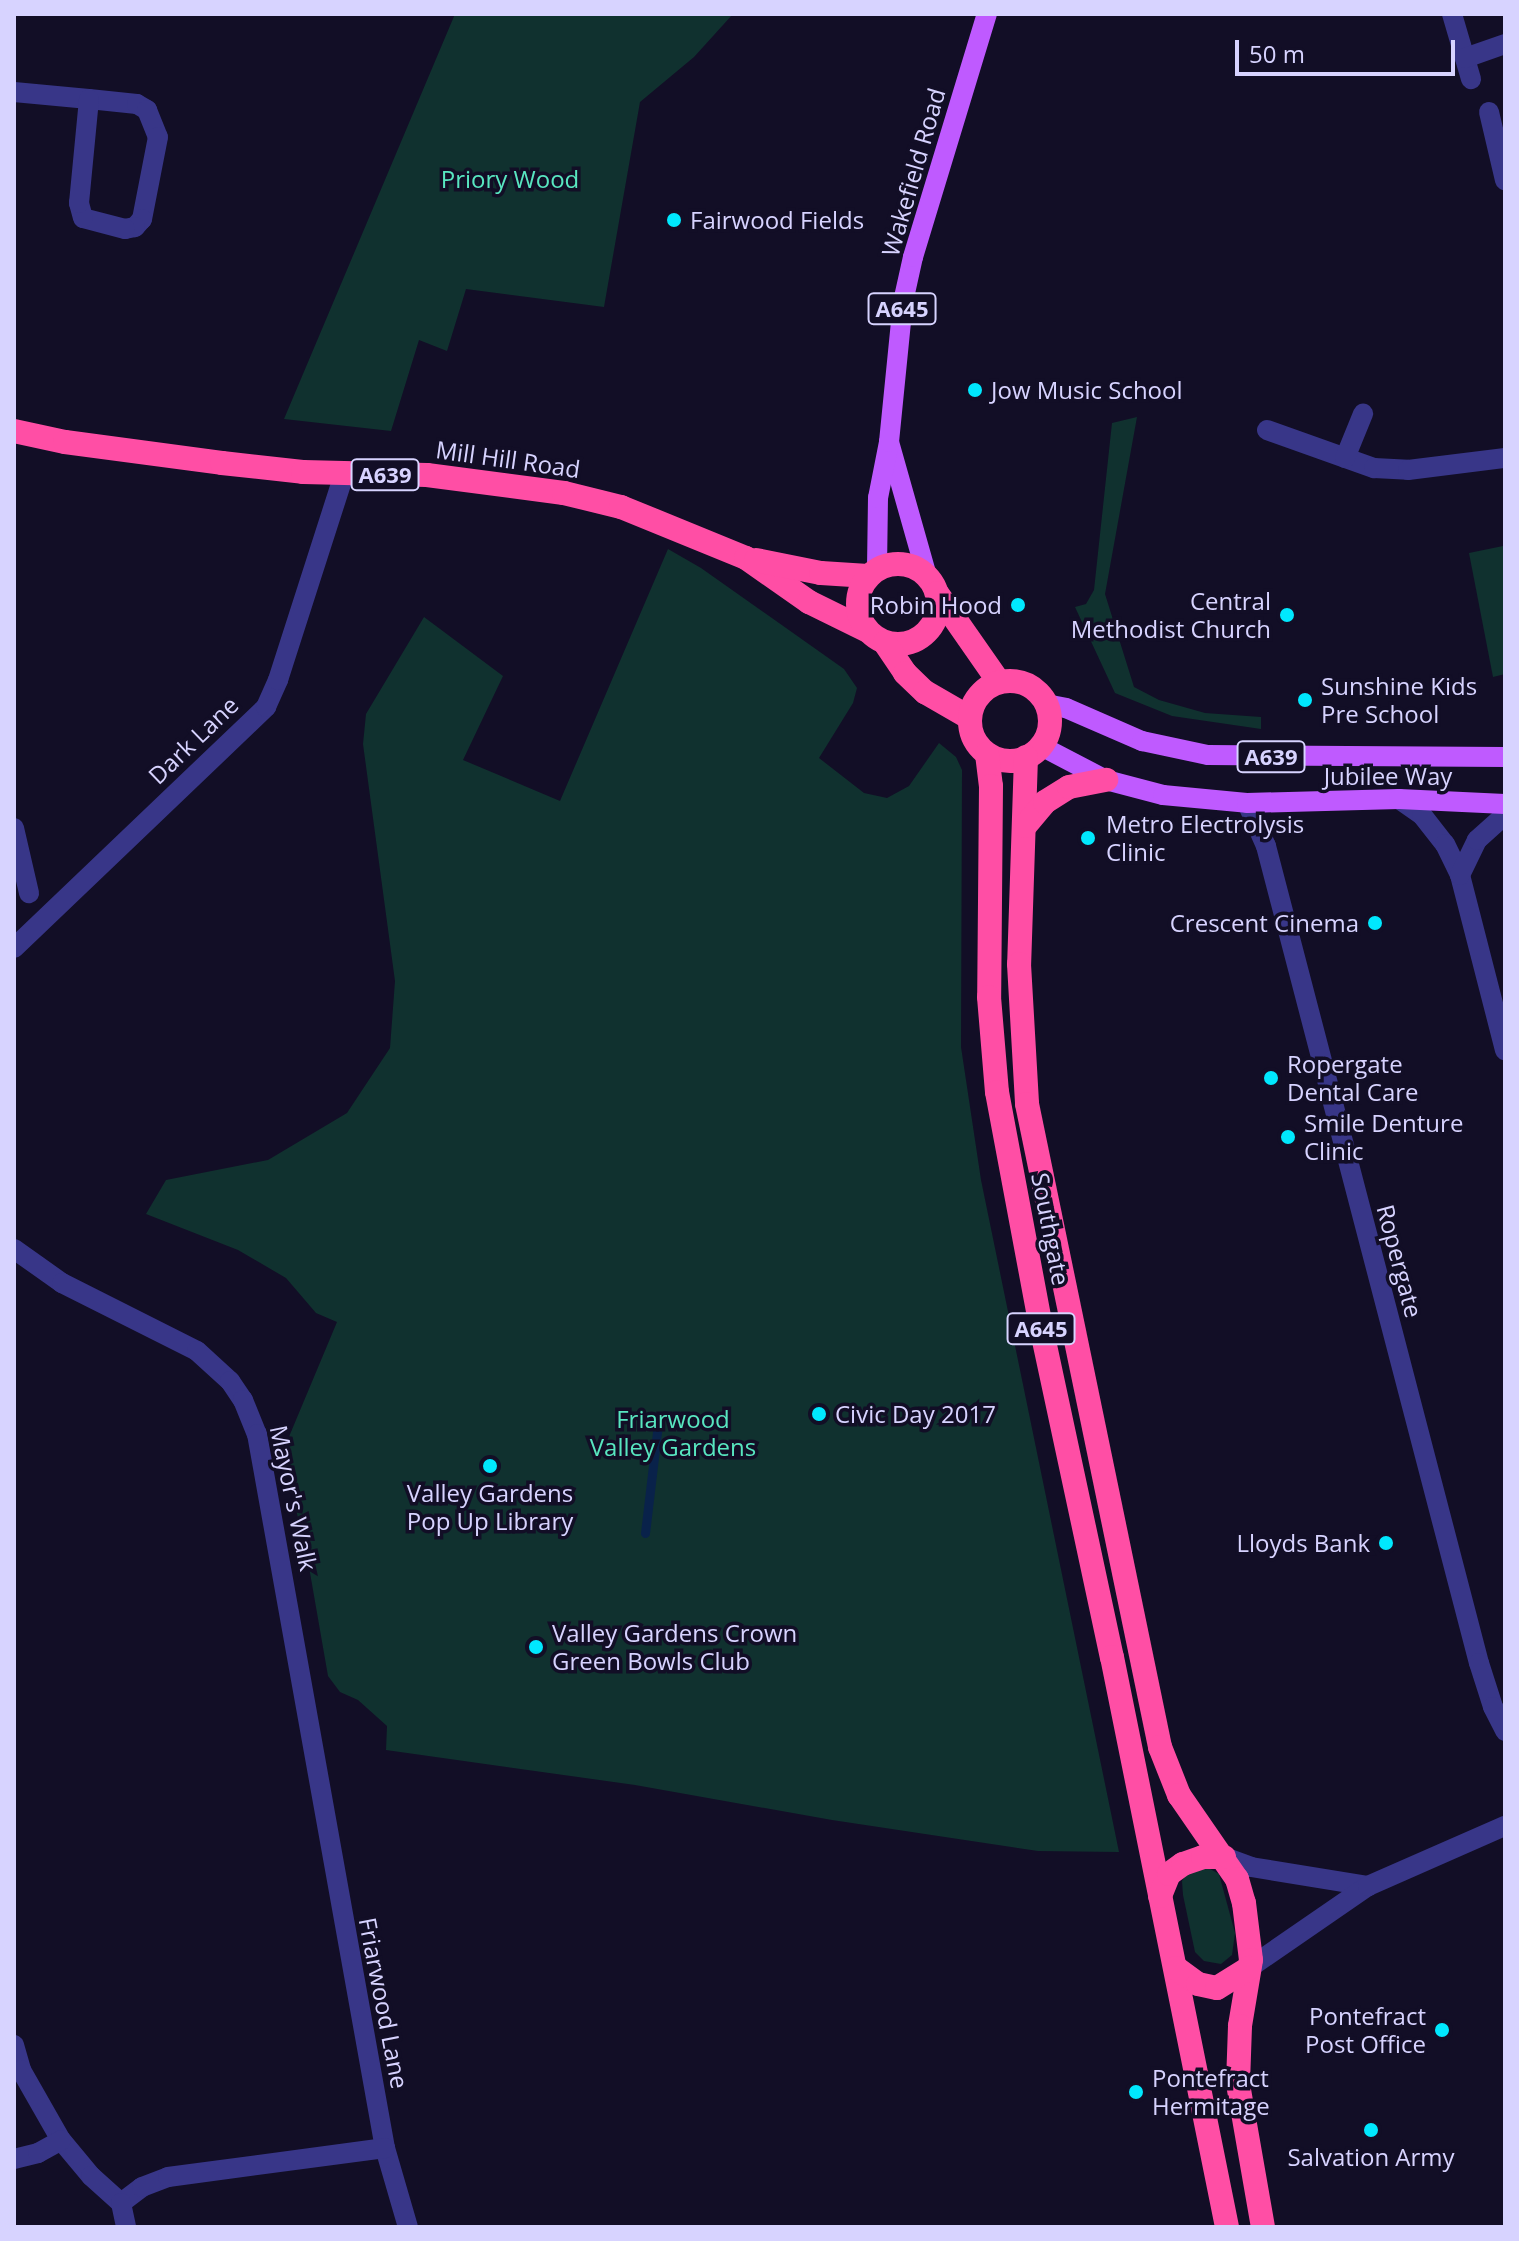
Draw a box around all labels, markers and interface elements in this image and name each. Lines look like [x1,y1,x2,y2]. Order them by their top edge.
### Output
scale bar [1239,24,1459,74]
text: 50 m [1249,37,1305,70]
street label: Wakefield Road [875,85,951,259]
park label: Priory Wood [441,165,579,193]
place label: Fairwood Fields [690,206,864,234]
marker: Fairwood Fields [665,211,683,229]
road number: A645 [866,291,938,327]
place label: Jow Music School [991,376,1183,404]
marker: Jow Music School [966,381,984,399]
street label: Mill Hill Road [434,435,582,483]
road number: A639 [349,457,421,493]
place label: Central Methodist Church [1071,587,1271,643]
place label: Robin Hood [870,591,1002,619]
marker: Robin Hood [1009,596,1027,614]
marker: Central Methodist Church [1278,606,1296,624]
place label: Sunshine Kids Pre School [1321,672,1477,728]
street label: Dark Lane [142,690,244,790]
marker: Sunshine Kids Pre School [1296,691,1314,709]
road number: A639 [1235,739,1307,775]
street label: Jubilee Way [1324,762,1452,790]
place label: Metro Electrolysis Clinic [1106,810,1304,866]
marker: Metro Electrolysis Clinic [1077,827,1099,849]
place label: Crescent Cinema [1170,909,1359,937]
marker: Crescent Cinema [1366,914,1384,932]
place label: Ropergate Dental Care [1287,1050,1419,1106]
marker: Ropergate Dental Care [1262,1069,1280,1087]
place label: Smile Denture Clinic [1304,1109,1463,1165]
marker: Smile Denture Clinic [1279,1128,1297,1146]
street label: Southgate [1026,1170,1076,1288]
street label: Ropergate [1371,1201,1429,1321]
road number: A645 [1005,1311,1077,1347]
place label: Civic Day 2017 [835,1400,996,1428]
park label: Friarwood Valley Gardens [590,1405,756,1461]
marker: Civic Day 2017 [810,1405,828,1423]
street label: Mayor's Walk [264,1422,324,1574]
marker: Valley Gardens Pop Up Library [481,1457,499,1475]
place label: Valley Gardens Pop Up Library [407,1479,573,1535]
place label: Lloyds Bank [1236,1529,1370,1557]
marker: Lloyds Bank [1377,1534,1395,1552]
place label: Valley Gardens Crown Green Bowls Club [552,1619,797,1675]
marker: Valley Gardens Crown Green Bowls Club [527,1638,545,1656]
street label: Friarwood Lane [353,1915,415,2091]
place label: Pontefract Post Office [1305,2002,1426,2058]
marker: Pontefract Post Office [1433,2021,1451,2039]
place label: Pontefract Hermitage [1152,2064,1270,2120]
marker: Pontefract Hermitage [1127,2083,1145,2101]
marker: Salvation Army [1362,2121,1380,2139]
place label: Salvation Army [1287,2143,1455,2171]

